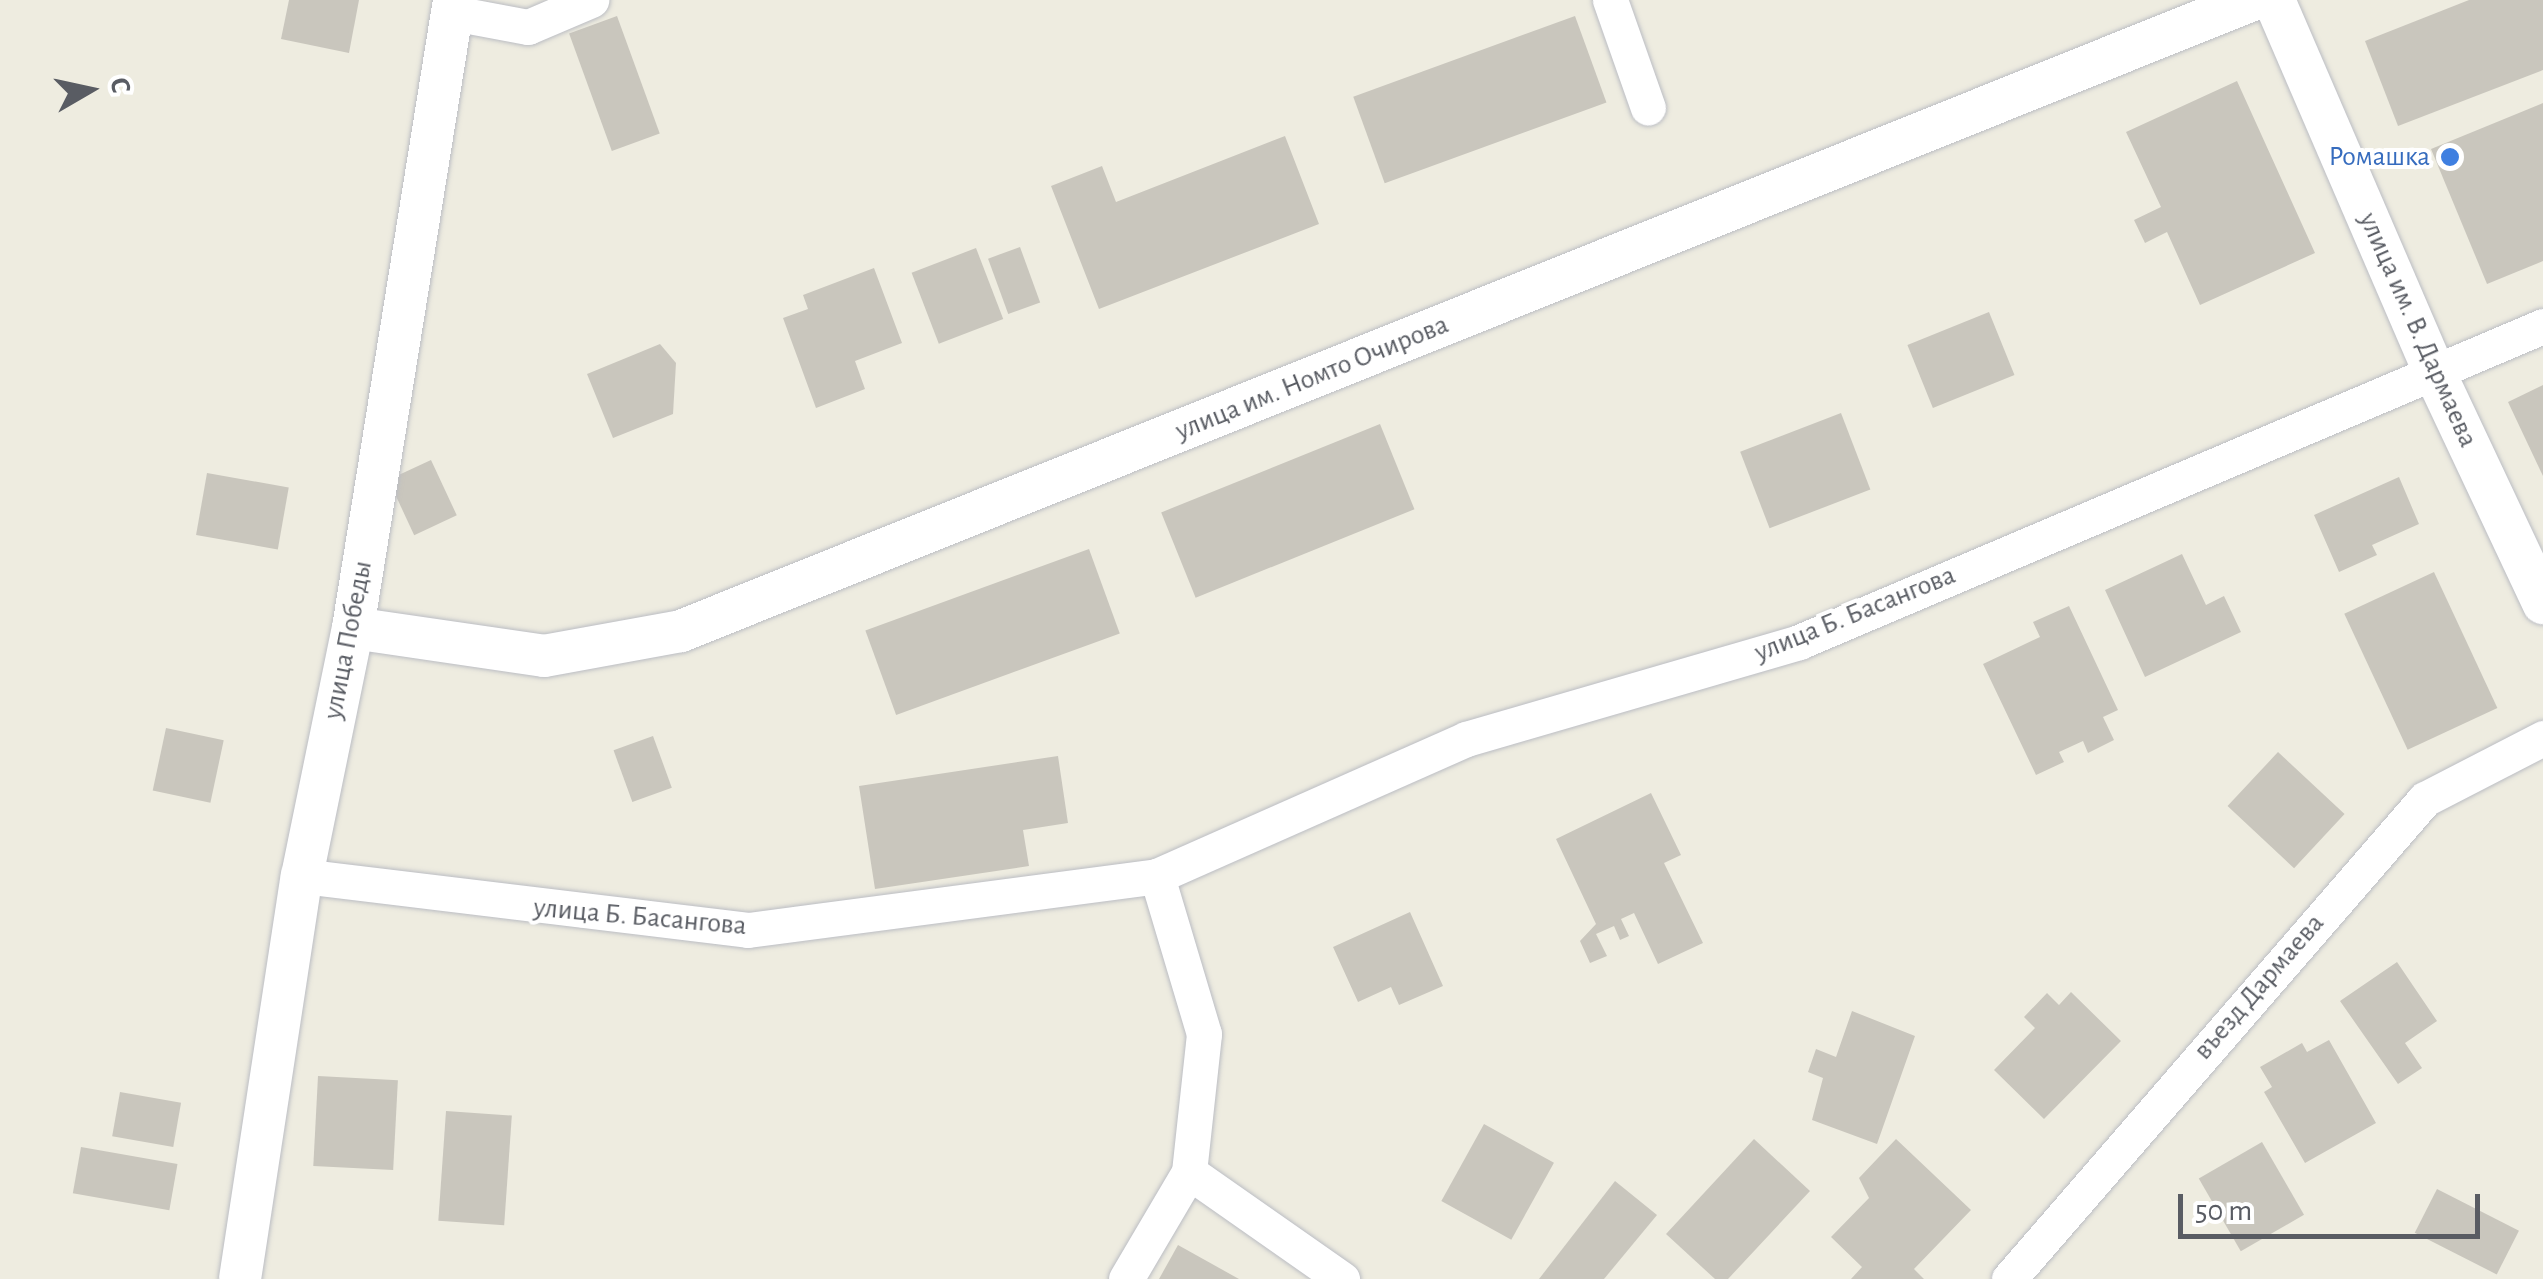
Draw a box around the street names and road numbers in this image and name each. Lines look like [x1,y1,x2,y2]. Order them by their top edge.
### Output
street label: улица им. В. Дармаева [2351,207,2485,453]
street label: улица им. Номто Очирова [1171,308,1453,448]
street label: улица Победы [316,558,380,722]
street label: улица Б. Басангова [1750,558,1960,670]
street label: улица Б. Басангова [532,891,748,943]
street label: въезд Дармаева [2187,907,2331,1067]

